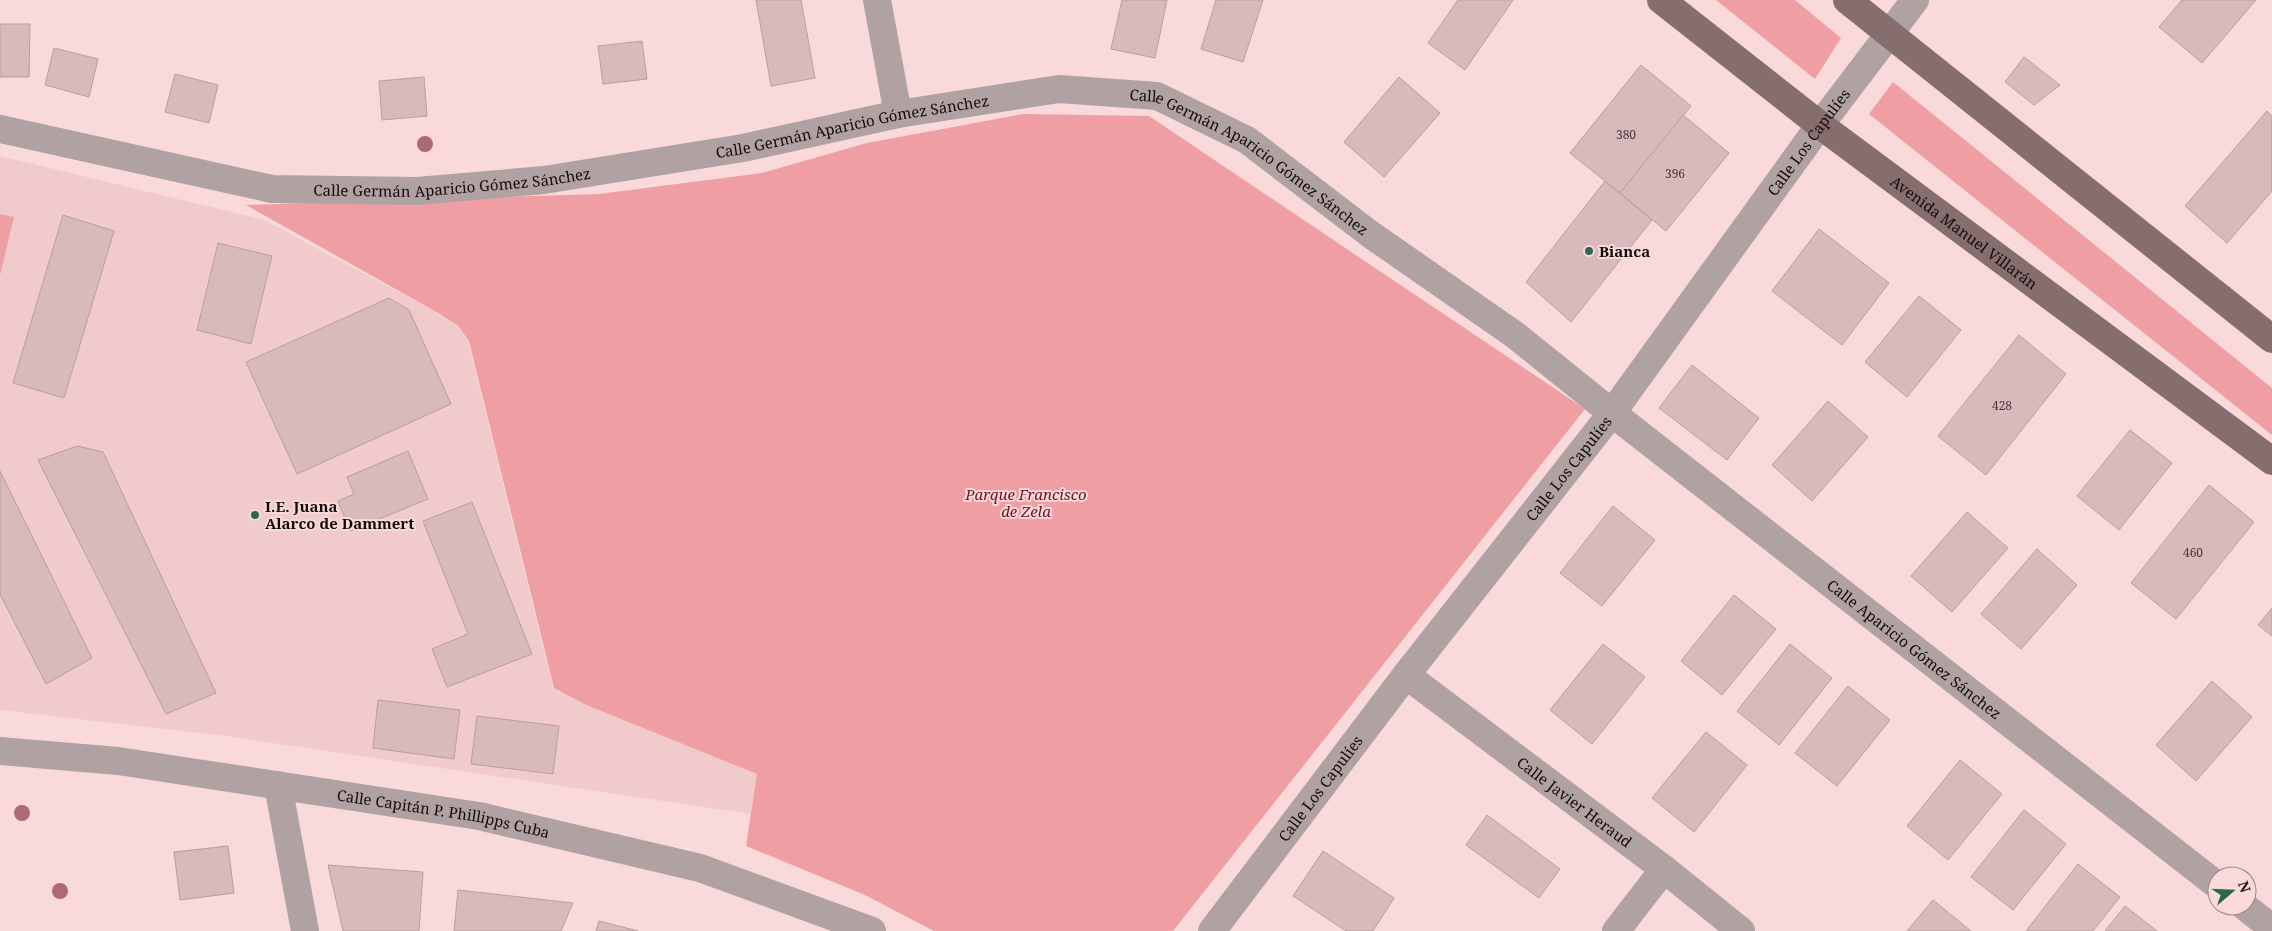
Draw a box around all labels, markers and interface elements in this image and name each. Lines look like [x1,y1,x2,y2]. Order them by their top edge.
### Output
street label: Calle Germán Aparicio Gómez Sánchez [1129,84,1373,239]
street label: Calle Los Capulíes [1762,84,1854,200]
street label: Calle Germán Aparicio Gómez Sánchez [714,90,990,162]
house number: 380 [1616,126,1636,143]
street label: Calle Germán Aparicio Gómez Sánchez [313,163,592,201]
house number: 396 [1665,165,1685,182]
street label: Avenida Manuel Villarán [1887,171,2042,294]
place label: Bianca [1599,241,1650,261]
marker: Bianca [1583,245,1595,257]
house number: 428 [1992,397,2012,414]
street label: Calle Los Capulíes [1521,412,1616,525]
park label: Parque Francisco de Zela [964,484,1087,521]
place label: I.E. Juana Alarco de Dammert [265,496,414,533]
marker: I.E. Juana Alarco de Dammert [249,509,261,521]
house number: 460 [2183,544,2203,561]
street label: Calle Aparicio Gómez Sánchez [1823,575,2006,723]
street label: Calle Los Capulíes [1273,731,1367,846]
street label: Calle Javier Heraud [1513,752,1636,852]
street label: Calle Capitán P. Phillipps Cuba [336,784,552,842]
north arrow [2207,866,2257,916]
text: N [2234,878,2256,895]

